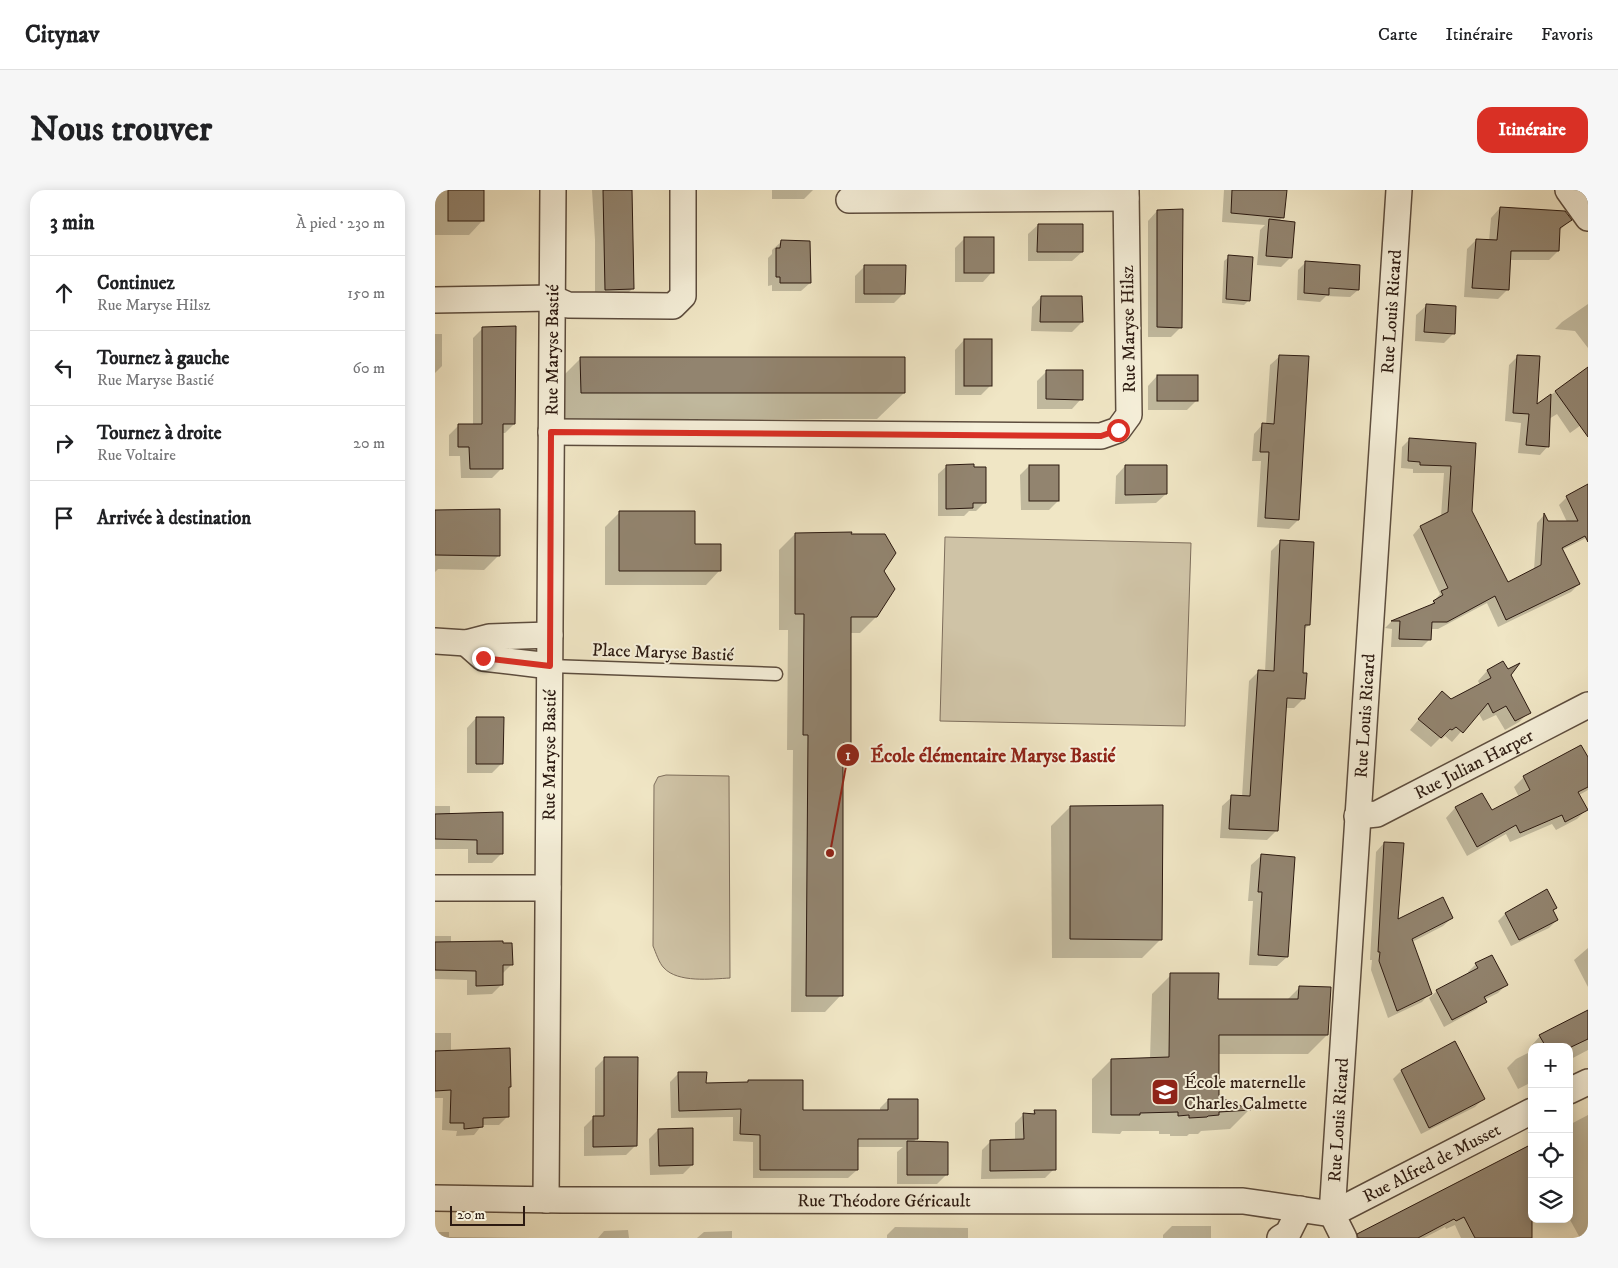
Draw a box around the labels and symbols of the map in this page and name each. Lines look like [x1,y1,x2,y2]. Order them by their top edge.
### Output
street label: Rue Louis Ricard [1377,249,1407,375]
street label: Rue Maryse Hilsz [1117,265,1141,393]
street label: Rue Maryse Bastié [541,284,564,416]
route start [1107,419,1130,442]
street label: Place Maryse Bastié [592,640,735,666]
route end [472,647,495,670]
street label: Rue Louis Ricard [1351,653,1381,779]
street label: Rue Maryse Bastié [539,689,562,821]
street label: Rue Julian Harper [1411,725,1538,805]
callout: École élémentaire Maryse Bastié [836,738,1126,772]
text: École élémentaire Maryse Bastié [871,743,1117,768]
text: 1 [845,746,851,765]
street label: Rue Louis Ricard [1324,1057,1354,1183]
place label: École maternelle Charles Calmette [1184,1072,1307,1115]
school or university icon: École maternelle Charles Calmette [1150,1077,1180,1107]
street label: Rue Alfred de Musset [1359,1119,1505,1208]
street label: Rue Théodore Géricault [797,1190,971,1213]
scale bar [450,1203,525,1226]

